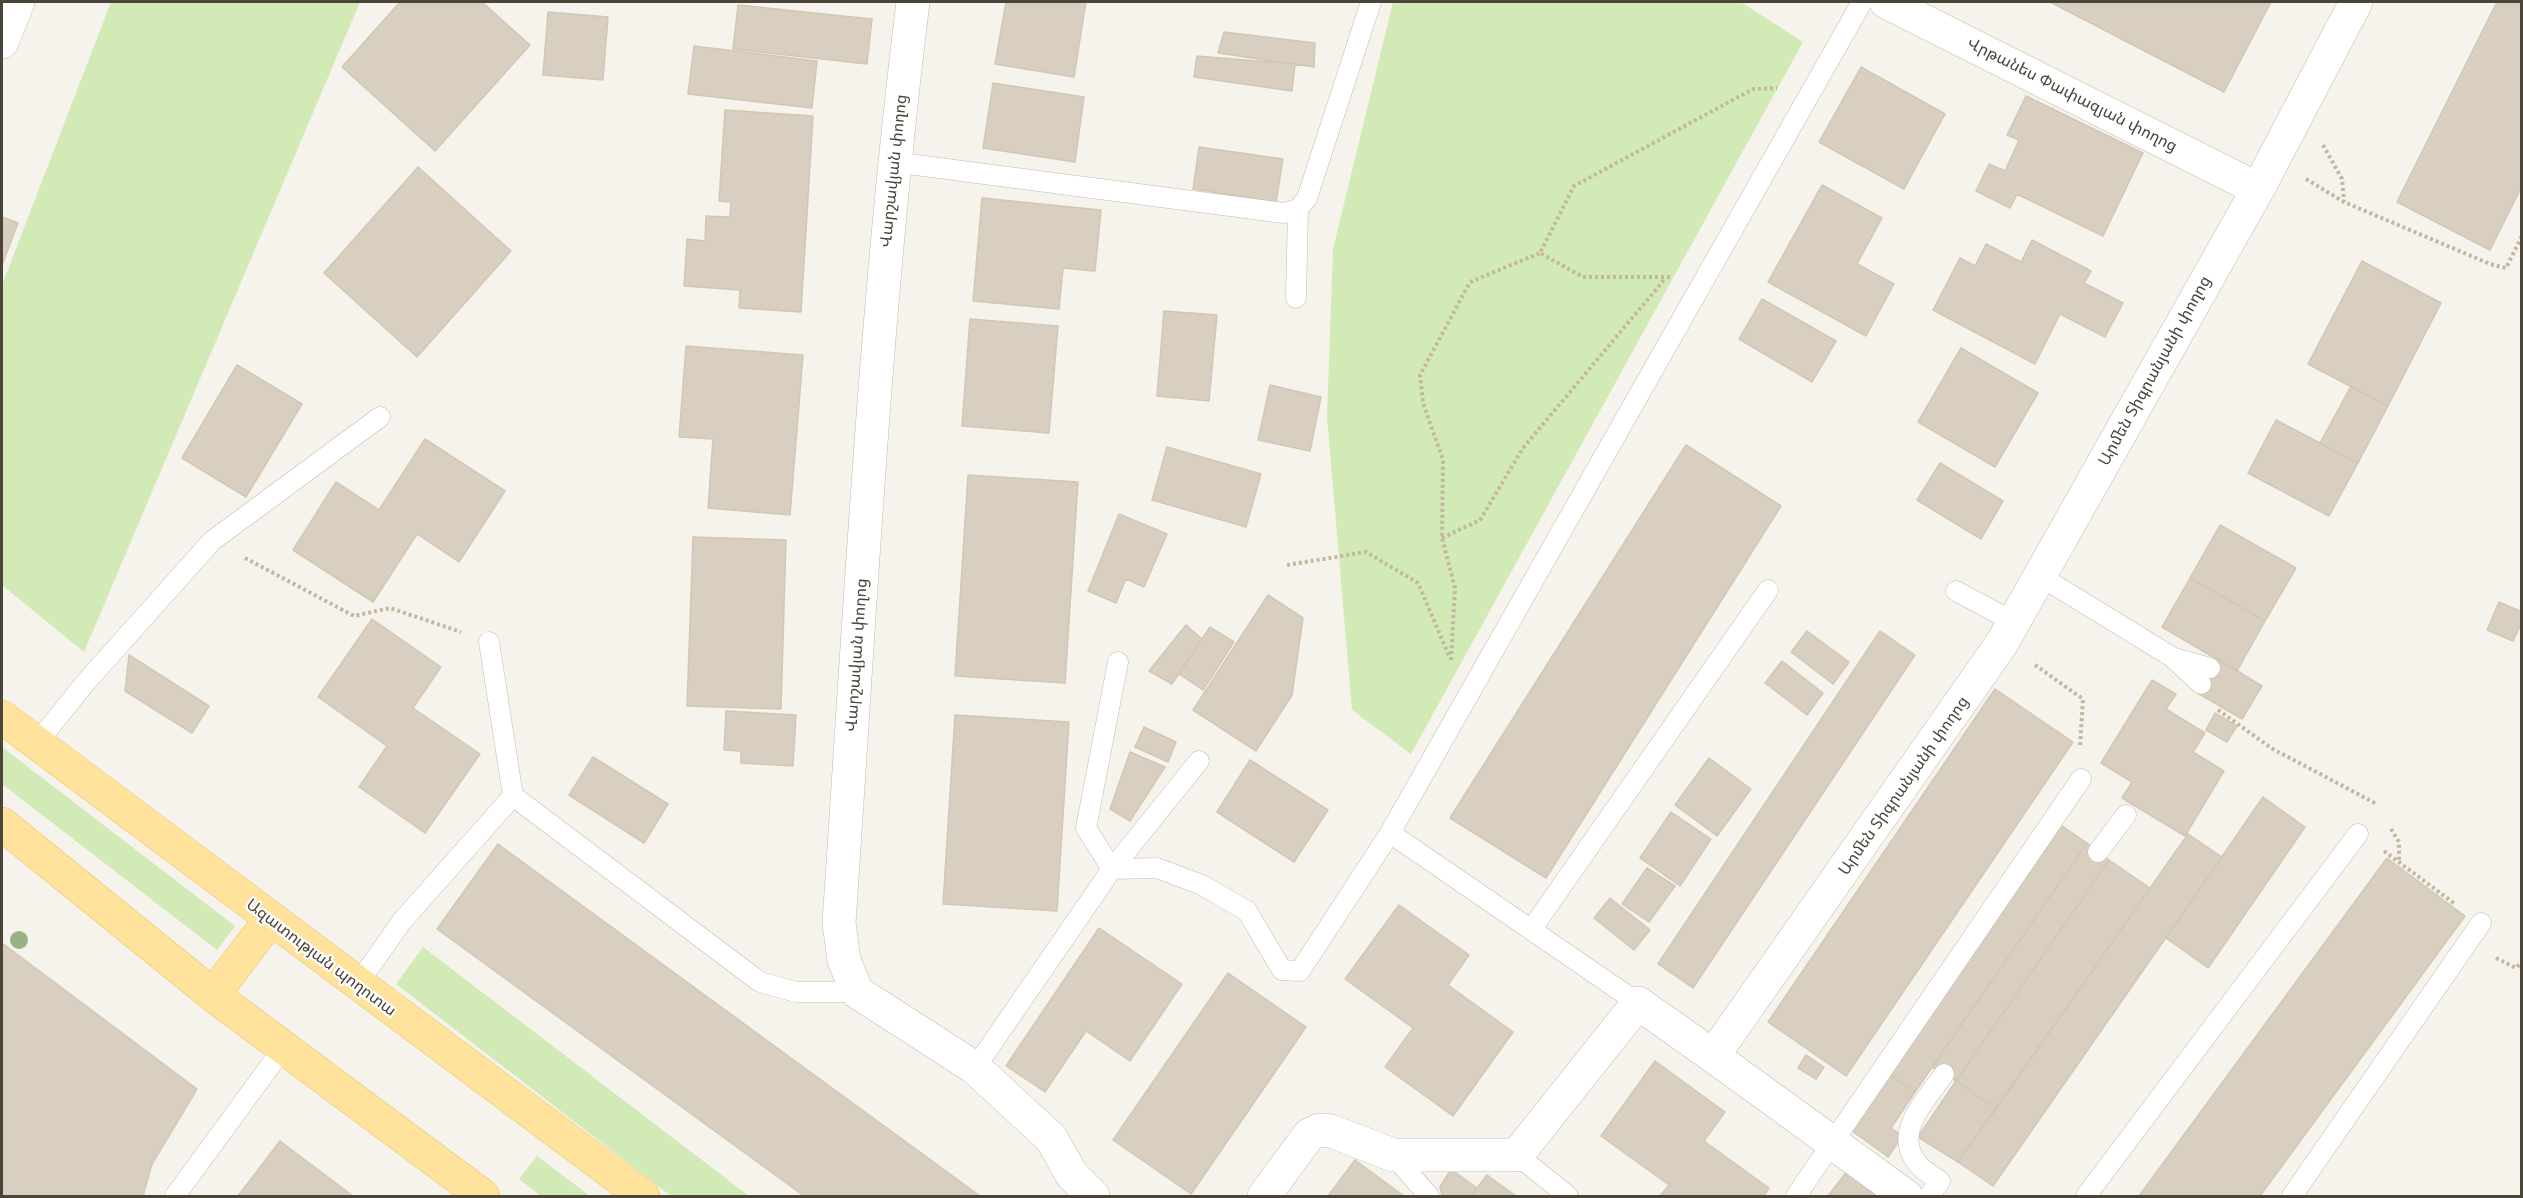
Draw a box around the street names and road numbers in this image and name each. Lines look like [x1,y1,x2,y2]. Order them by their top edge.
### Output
street label: Վրթանես Փափազյան փողոց [1964,34,2180,156]
street label: Վարշավյան փողոց [876,94,912,248]
street label: Արմեն Տիգրանյանի փողոց [2095,273,2215,469]
street label: Վարշավյան փողոց [842,578,872,732]
street label: Արմեն Տիգրանյանի փողոց [1835,693,1973,879]
street label: Ազատության պողոտա [242,895,400,1021]

